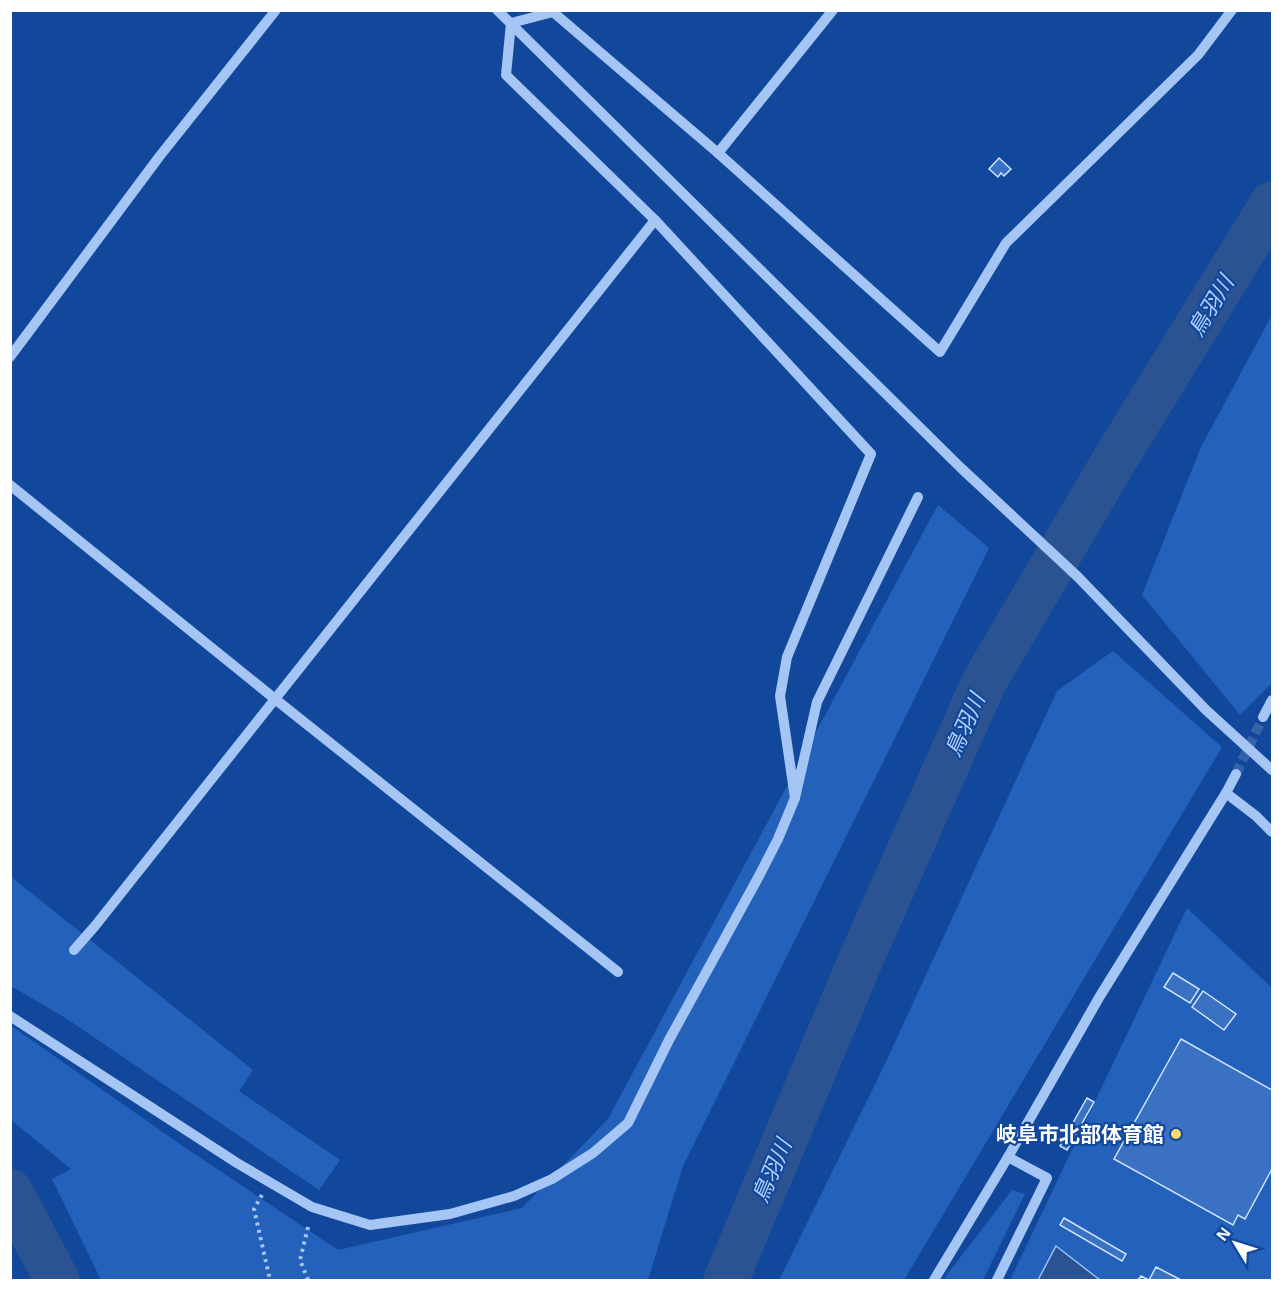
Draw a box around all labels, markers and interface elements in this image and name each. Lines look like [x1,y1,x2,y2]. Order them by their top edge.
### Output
water label: 鳥羽川 [1183,270,1240,341]
water label: 鳥羽川 [940,688,991,760]
place label: 岐阜市北部体育館 [996,1123,1164,1146]
marker: 岐阜市北部体育館 [1169,1127,1183,1141]
water label: 鳥羽川 [748,1134,797,1206]
north arrow [1205,1213,1265,1273]
text: N [1213,1224,1234,1244]

